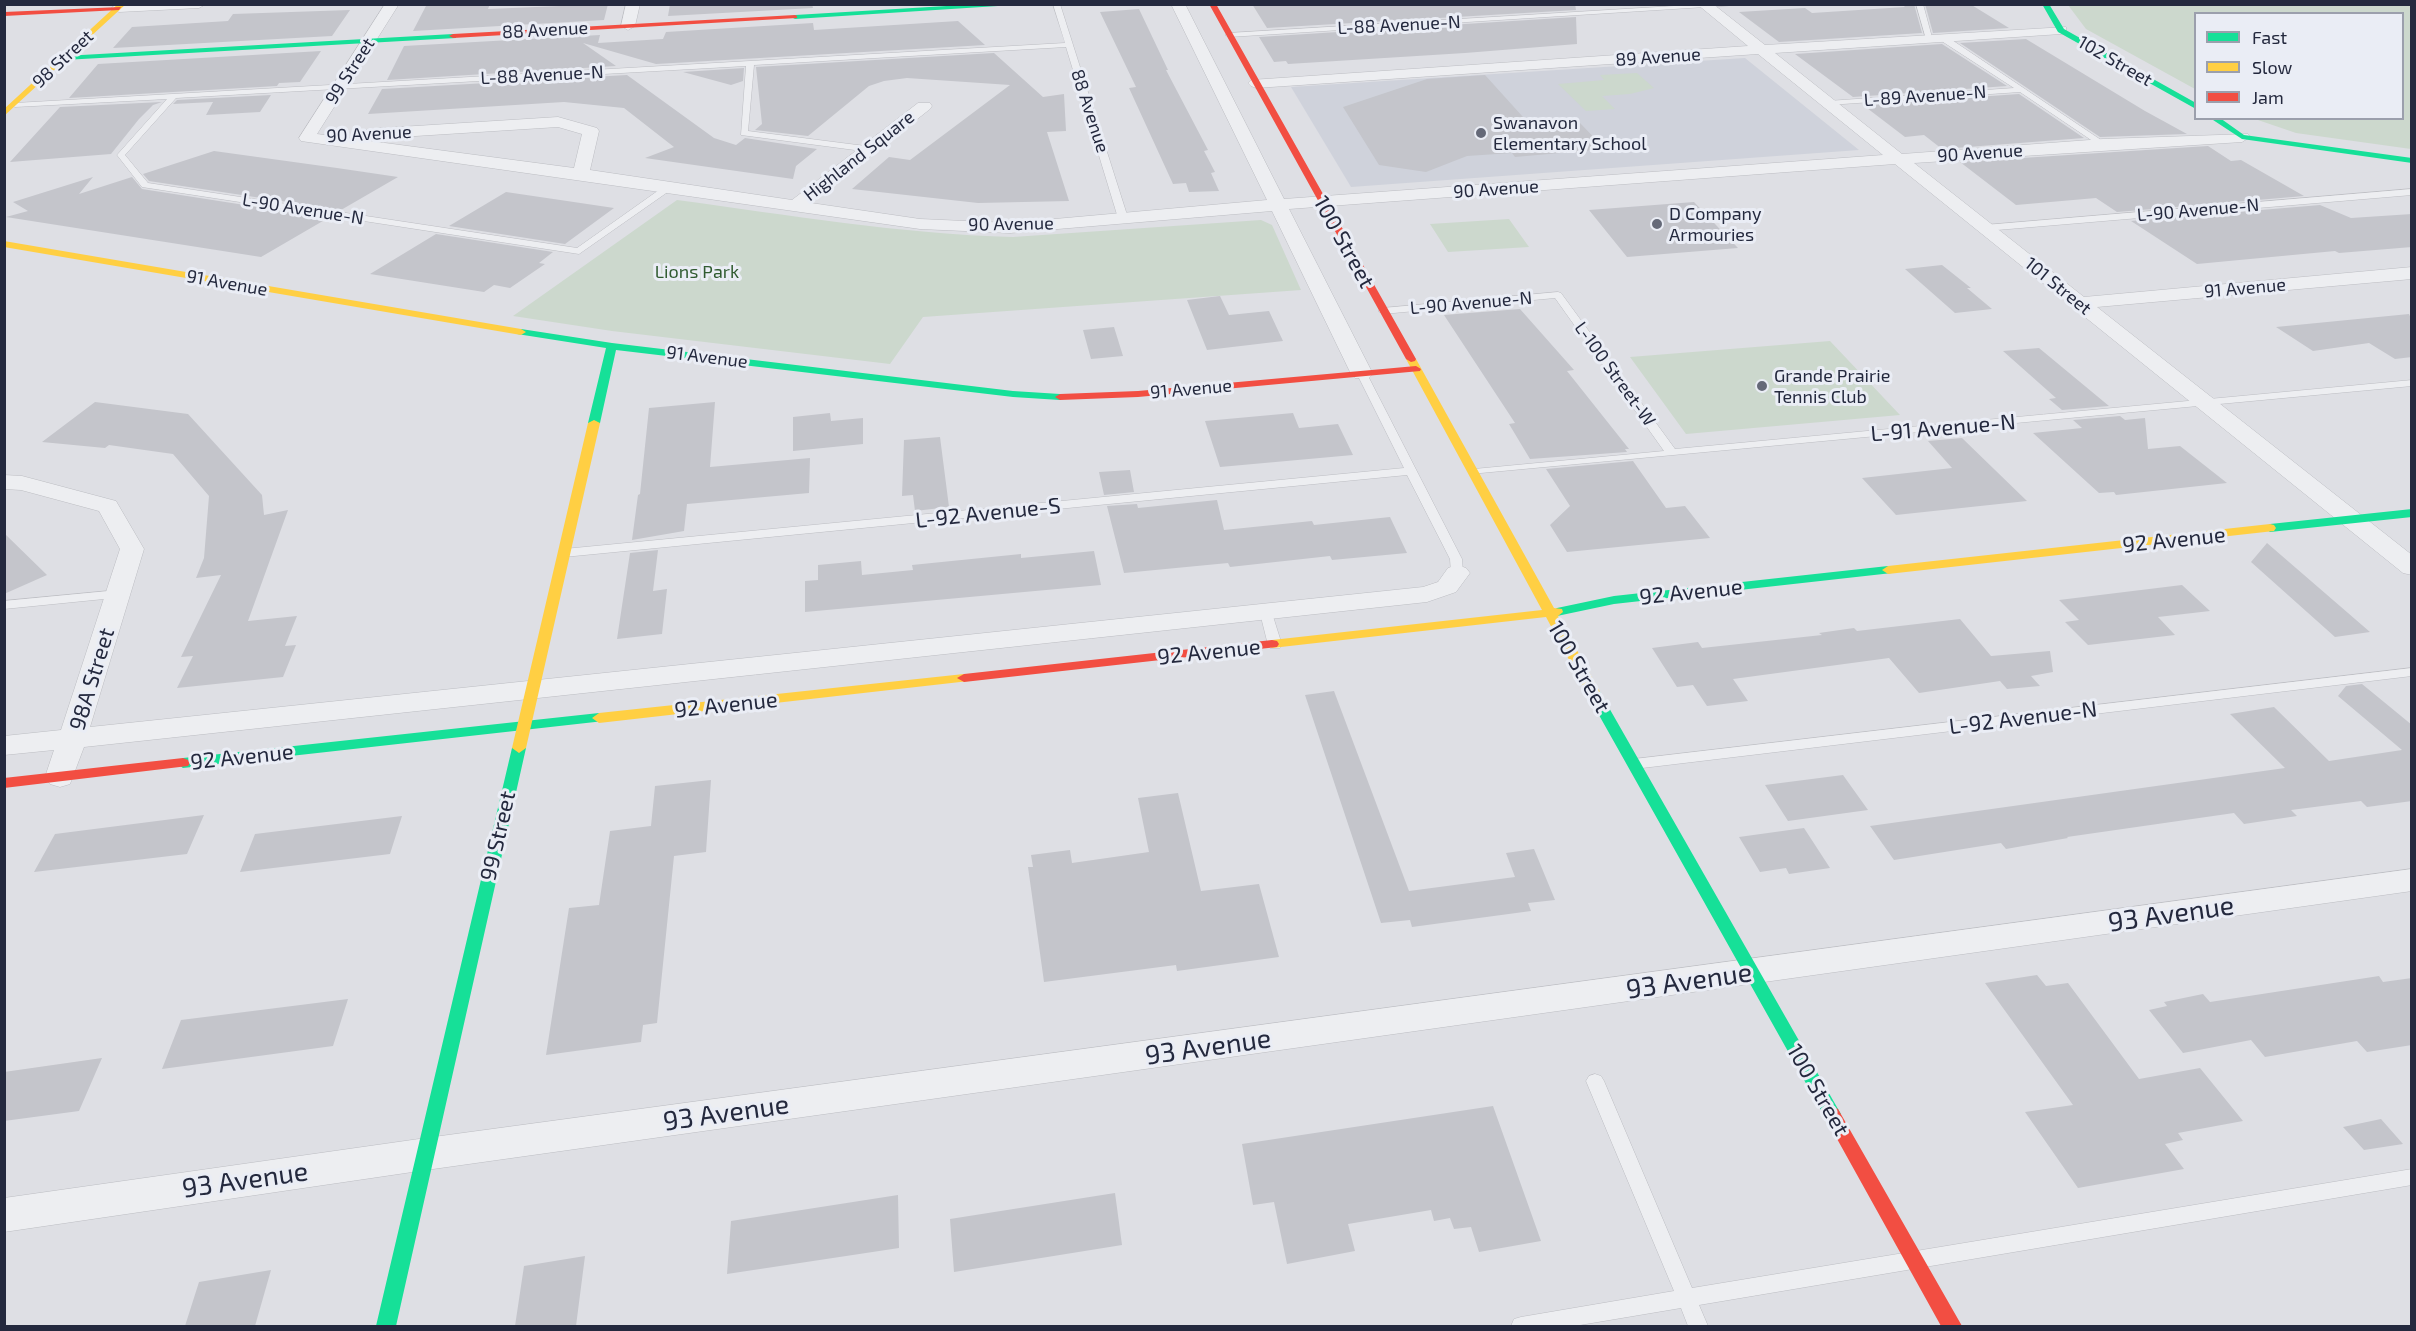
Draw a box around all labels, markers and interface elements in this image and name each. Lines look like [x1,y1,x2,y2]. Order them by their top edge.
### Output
street label: L-88 Avenue-N [1337,11,1461,39]
legend [2194,12,2404,120]
street label: 88 Avenue [501,17,589,43]
street label: 98 Street [28,25,98,93]
text: Fast [2252,26,2287,48]
street label: 102 Street [2074,31,2156,91]
street label: 99 Street [321,34,379,108]
street label: 89 Avenue [1615,43,1701,71]
text: Slow [2252,56,2292,78]
street label: L-88 Avenue-N [480,61,604,89]
street label: 88 Avenue [1066,67,1114,155]
street label: L-89 Avenue-N [1863,81,1987,111]
text: Jam [2252,86,2284,108]
street label: Highland Square [799,106,919,206]
place label: Swanavon Elementary School [1493,112,1647,154]
street label: 90 Avenue [326,121,412,147]
marker: Swanavon Elementary School [1474,126,1488,140]
street label: 90 Avenue [1937,139,2023,167]
street label: 90 Avenue [1453,175,1539,203]
street label: L-90 Avenue-N [241,189,365,229]
street label: 100 Street [1308,191,1380,293]
street label: L-90 Avenue-N [2136,194,2260,226]
place label: D Company Armouries [1669,203,1762,246]
street label: 90 Avenue [968,212,1054,236]
marker: D Company Armouries [1650,217,1664,231]
street label: 101 Street [2020,253,2096,319]
park label: Lions Park [655,261,739,283]
street label: 91 Avenue [185,265,269,301]
street label: 91 Avenue [2203,274,2287,302]
street label: L-90 Avenue-N [1409,287,1533,319]
street label: L-100 Street-W [1570,318,1660,430]
street label: 91 Avenue [665,341,749,373]
place label: Grande Prairie Tennis Club [1774,365,1890,407]
street label: 91 Avenue [1149,375,1233,403]
marker: Grande Prairie Tennis Club [1755,379,1769,393]
street label: L-91 Avenue-N [1869,409,2017,447]
street label: L-92 Avenue-S [914,492,1062,534]
street label: 92 Avenue [2121,521,2227,559]
street label: 92 Avenue [1638,573,1744,611]
street label: 100 Street [1542,617,1616,717]
street label: 98A Street [64,625,120,733]
street label: 92 Avenue [1156,633,1262,671]
street label: 92 Avenue [673,686,779,724]
street label: L-92 Avenue-N [1947,696,2099,740]
street label: 92 Avenue [189,738,295,776]
street label: 99 Street [475,789,521,883]
street label: 93 Avenue [2106,889,2236,939]
street label: 93 Avenue [1624,956,1754,1006]
street label: 93 Avenue [1143,1022,1273,1072]
street label: 100 Street [1781,1040,1855,1140]
street label: 93 Avenue [661,1088,791,1138]
street label: 93 Avenue [180,1155,310,1205]

